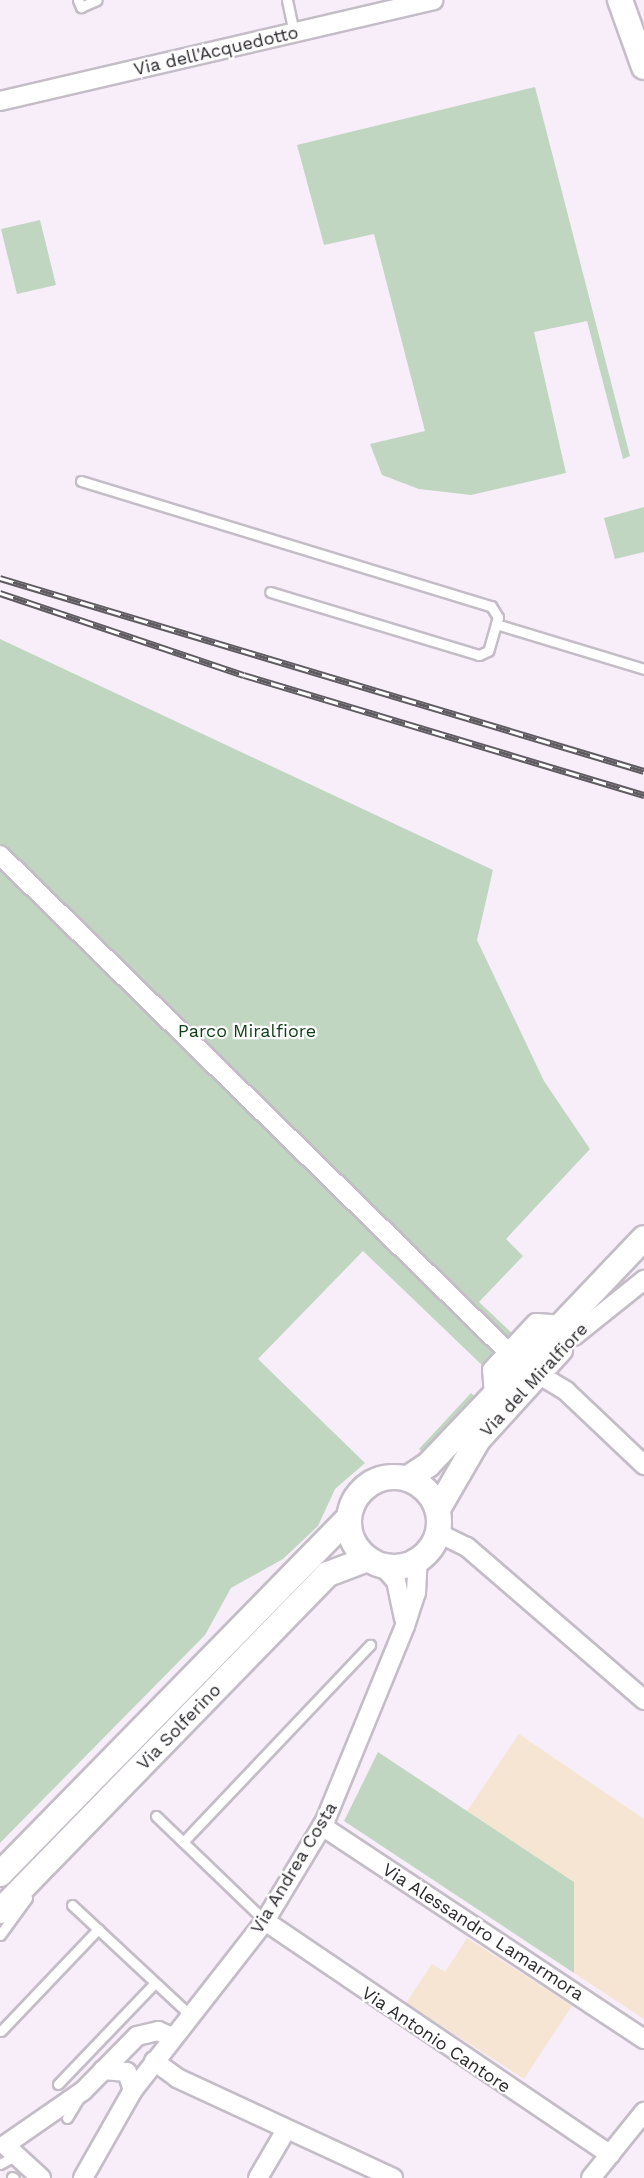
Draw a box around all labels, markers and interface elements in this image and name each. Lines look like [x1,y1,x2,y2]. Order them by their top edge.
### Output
street label: Via dell'Acquedotto [131,22,301,80]
park label: Parco Miralfiore [178,1020,316,1042]
street label: Via del Miralfiore [475,1318,593,1442]
street label: Via Solferino [132,1679,226,1775]
street label: Via Andrea Costa [246,1798,342,1938]
street label: Via Alessandro Lamarmora [378,1858,588,2006]
street label: Via Antonio Cantore [357,1982,515,2098]

